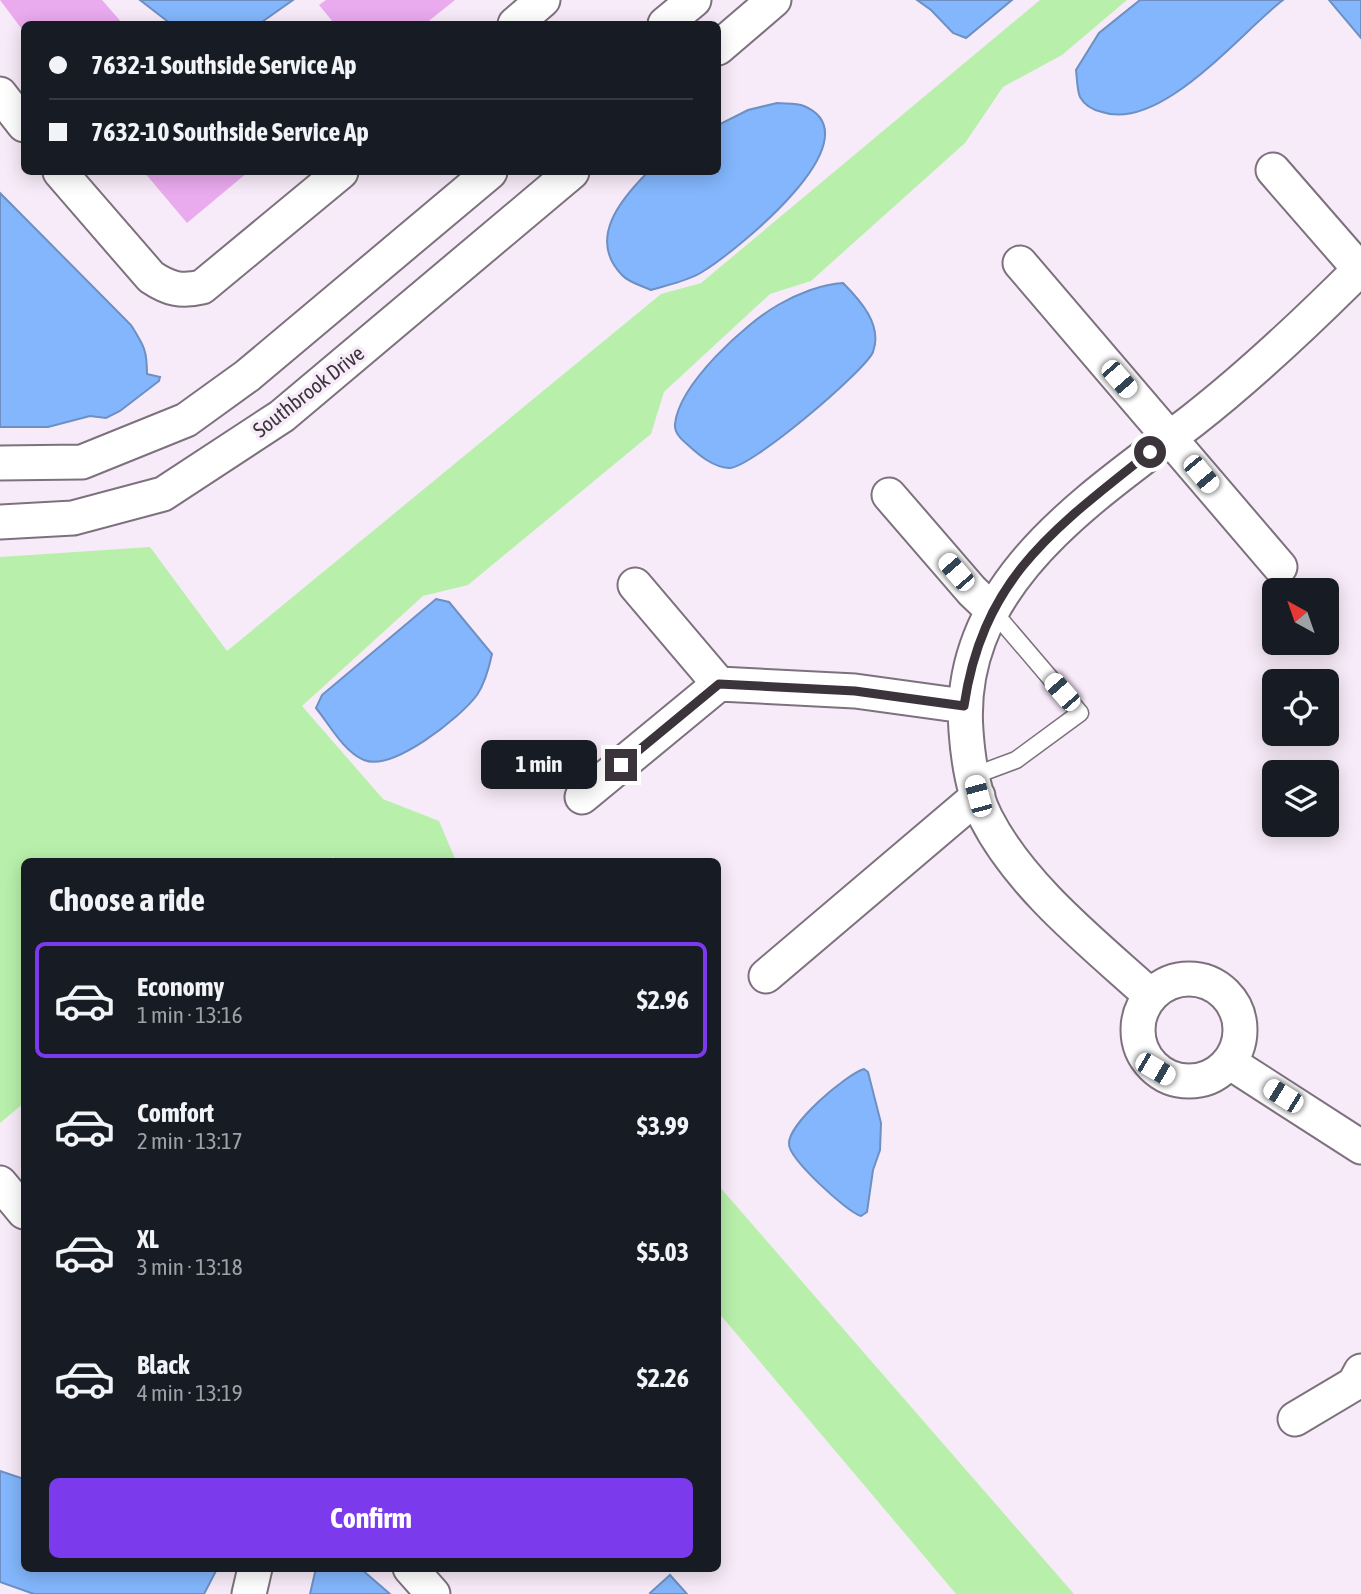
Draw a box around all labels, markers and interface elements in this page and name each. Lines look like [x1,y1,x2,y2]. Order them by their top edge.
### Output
text: 7632-1 Southside Service Ap [91,50,357,80]
text: 7632-10 Southside Service Ap [91,117,369,147]
street label: Southbrook Drive [248,340,368,442]
car [1098,356,1141,402]
route start [1134,436,1166,468]
car [1180,451,1223,497]
car [935,549,978,595]
north arrow [1262,578,1339,654]
map controls [1262,578,1339,837]
car [1041,669,1084,715]
button: locate [1262,669,1339,746]
callout: 1 min [481,740,596,790]
route end [605,749,637,781]
text: 1 min [516,751,562,777]
button: layers [1262,760,1339,837]
car [963,773,994,819]
text: Choose a ride [49,881,205,918]
icon: car [53,969,116,1032]
text: Economy [137,972,224,1002]
text: $2.96 [637,985,689,1015]
text: 1 min · 13:16 [137,1002,243,1028]
car [1132,1049,1179,1089]
car [1260,1076,1307,1116]
icon: car [53,1095,116,1158]
text: Comfort [137,1098,214,1128]
text: $3.99 [637,1111,689,1141]
text: 2 min · 13:17 [137,1128,243,1154]
icon: car [53,1221,116,1284]
text: XL [137,1224,159,1254]
text: $5.03 [637,1237,689,1267]
text: 3 min · 13:18 [137,1254,243,1280]
icon: car [53,1347,116,1410]
text: Black [137,1350,189,1380]
text: $2.26 [637,1363,689,1393]
text: 4 min · 13:19 [137,1380,243,1406]
button: Confirm [49,1478,693,1558]

